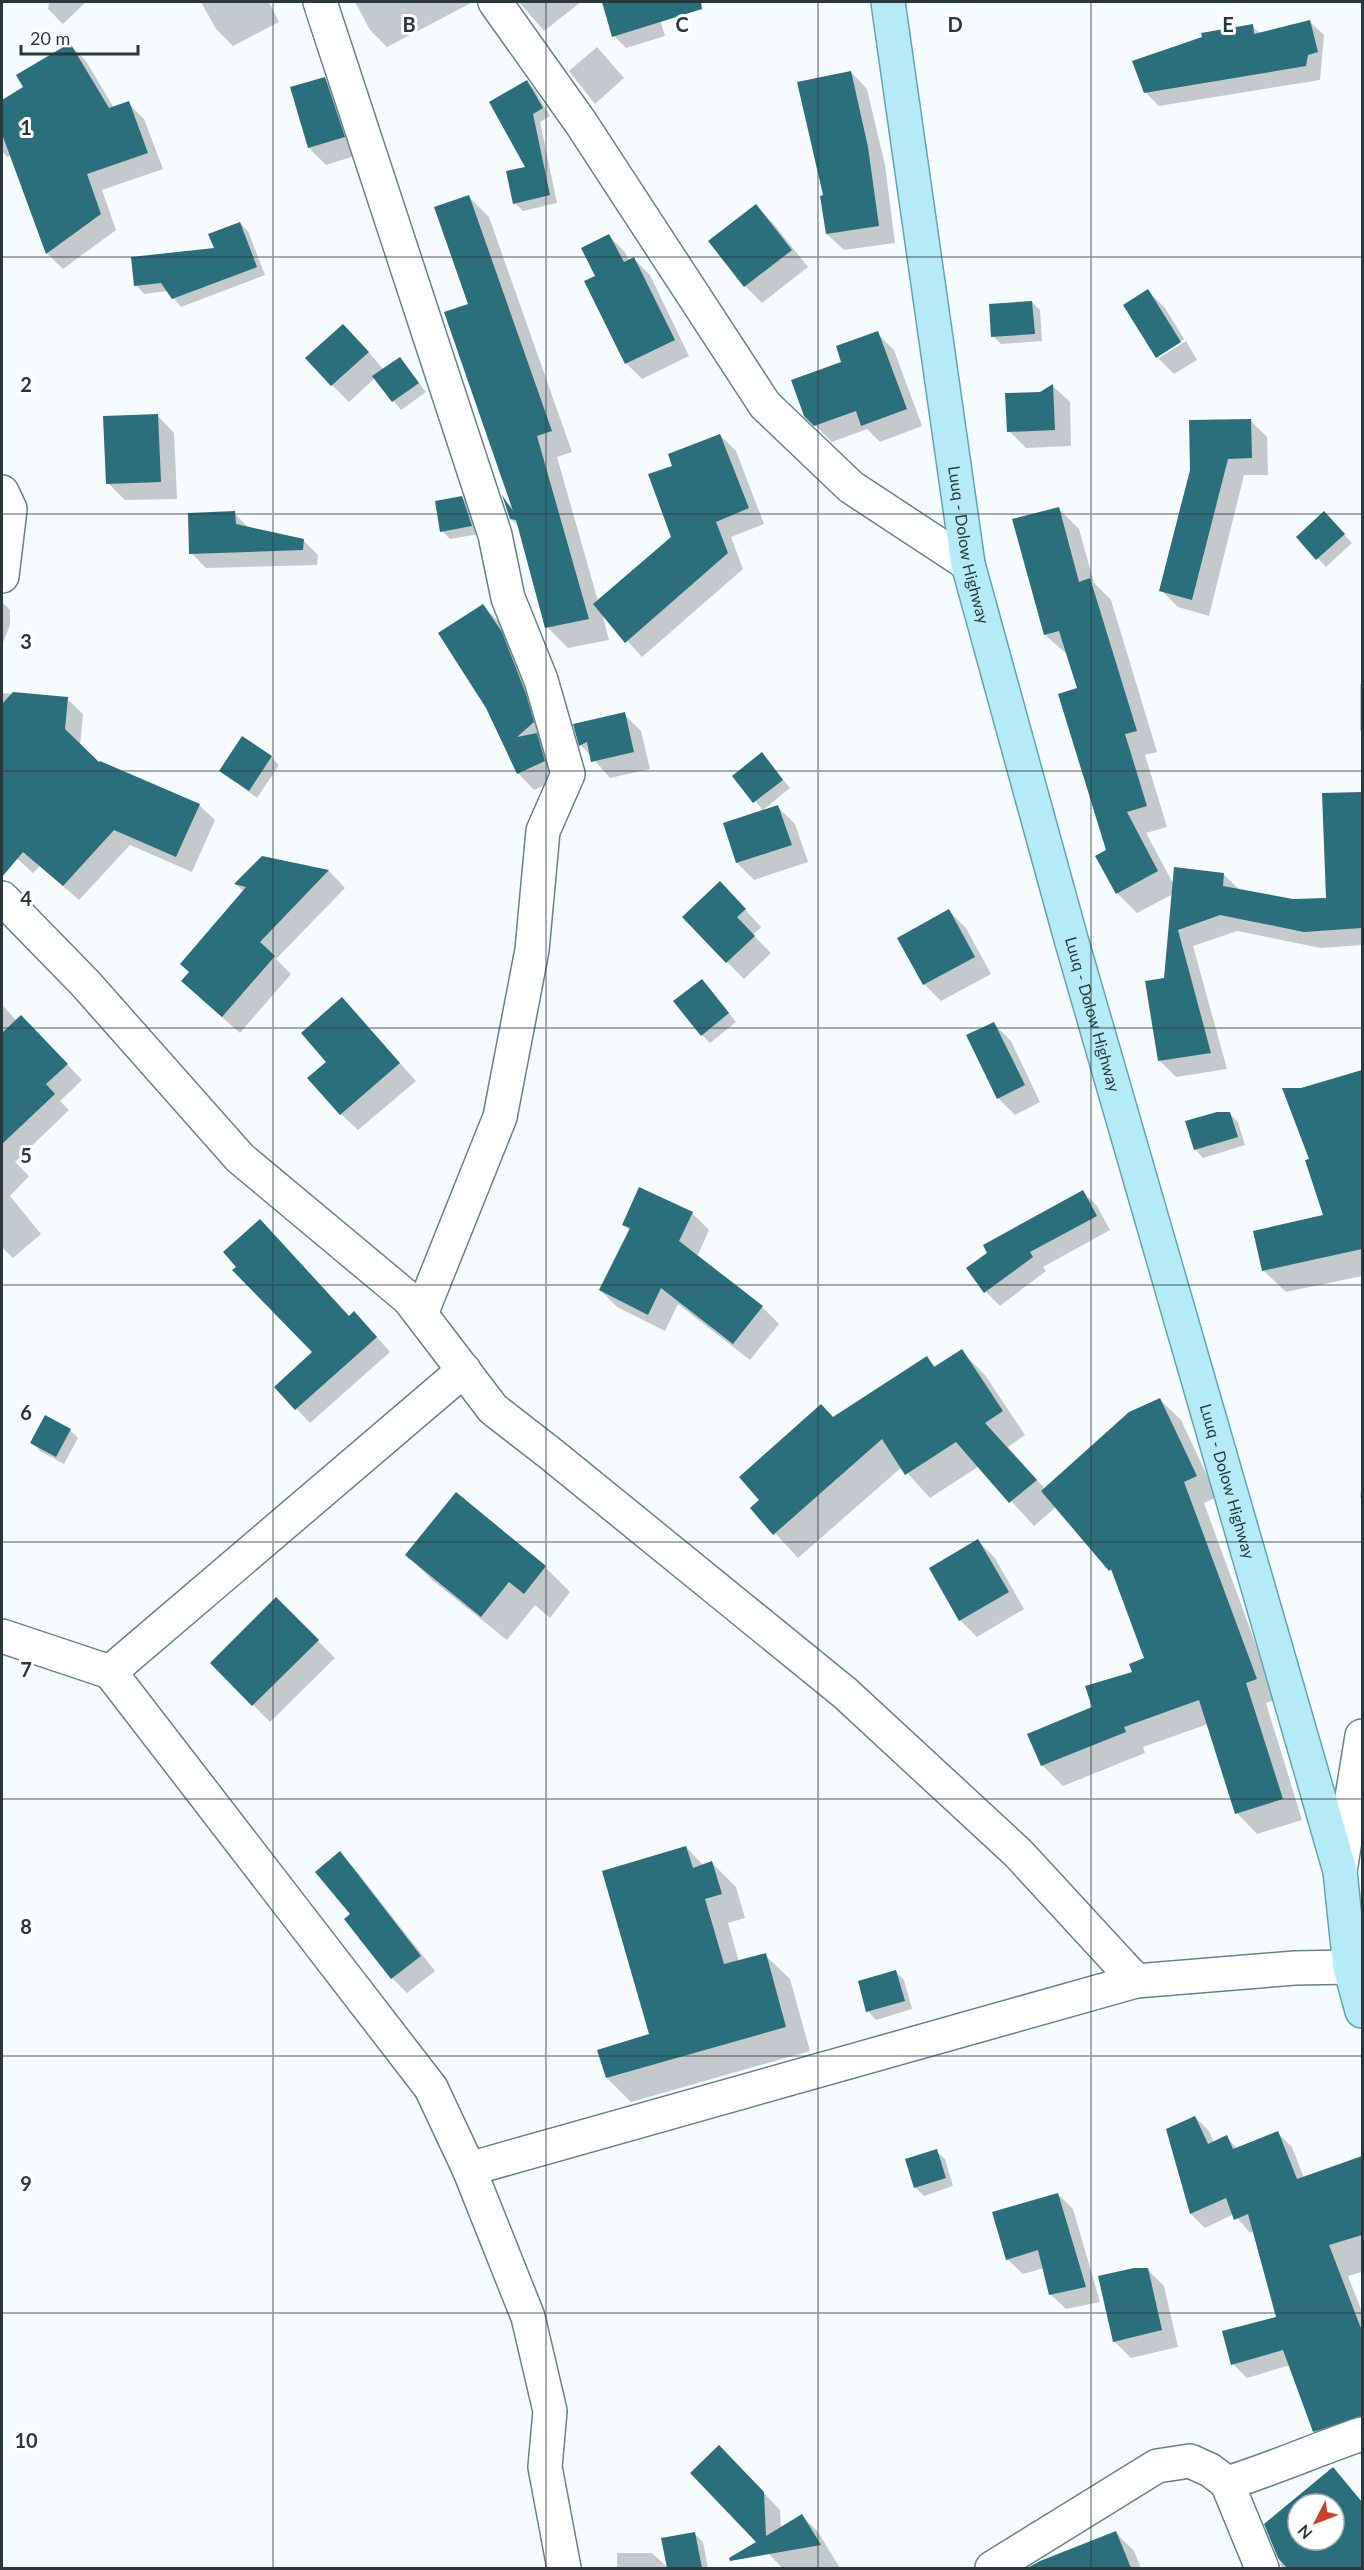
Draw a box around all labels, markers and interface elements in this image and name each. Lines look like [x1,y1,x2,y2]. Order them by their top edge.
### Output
text: B [402,12,416,36]
text: C [675,12,689,36]
text: D [947,12,963,36]
text: E [1222,12,1234,36]
scale bar [21,18,138,56]
text: 20 m [30,27,70,49]
text: 1 [20,115,32,139]
text: 2 [20,372,32,396]
street label: Luuq - Dolow Highway [945,465,994,627]
text: 3 [20,629,32,653]
text: 4 [20,886,32,910]
street label: Luuq - Dolow Highway [1062,934,1125,1095]
text: 5 [20,1143,32,1167]
text: 6 [20,1400,32,1424]
street label: Luuq - Dolow Highway [1197,1401,1260,1562]
text: 7 [20,1657,32,1681]
text: 8 [20,1914,32,1938]
text: 9 [20,2171,32,2195]
text: 10 [14,2428,38,2452]
north arrow [1286,2492,1346,2552]
text: N [1293,2521,1316,2543]

